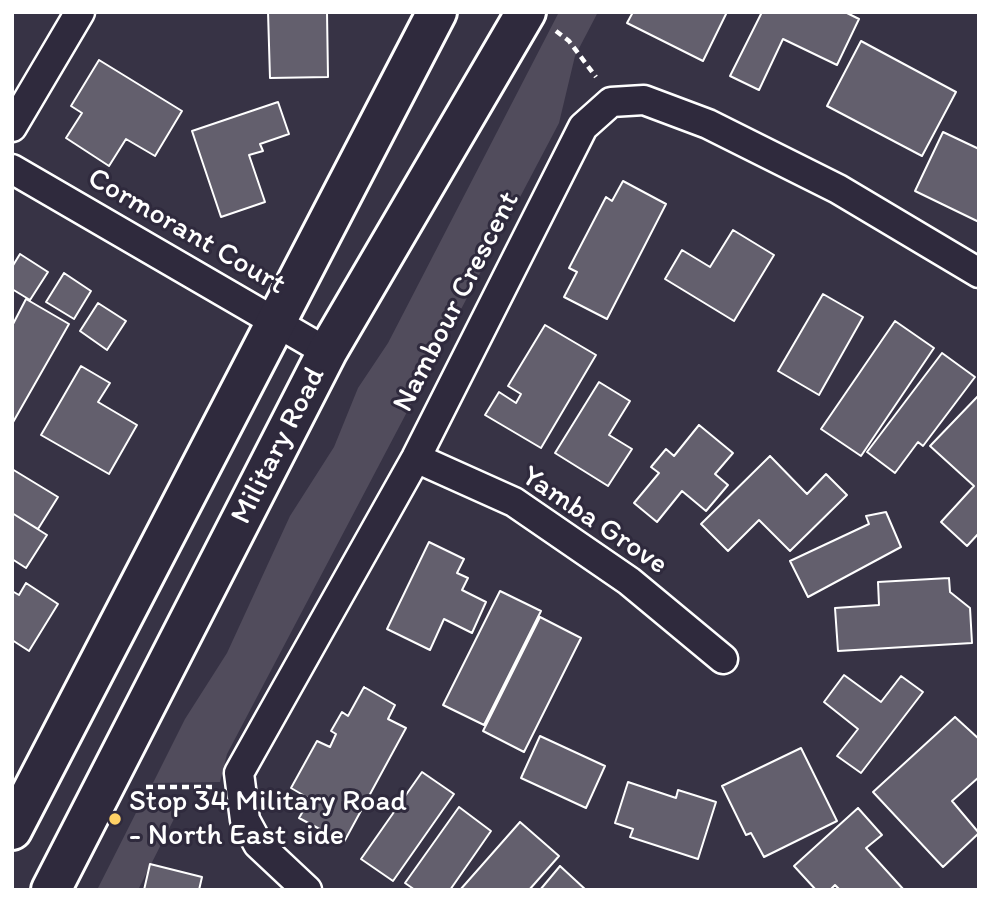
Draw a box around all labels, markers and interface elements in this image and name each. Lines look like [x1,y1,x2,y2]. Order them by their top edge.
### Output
street label: Cormorant Court [81,161,291,303]
street label: Nambour Crescent [386,186,528,418]
street label: Military Road [224,361,334,531]
street label: Yamba Grove [514,459,674,583]
place label: Stop 34 Military Road - North East side [129,784,407,854]
marker: Stop 34 Military Road - North East side [107,811,123,827]

